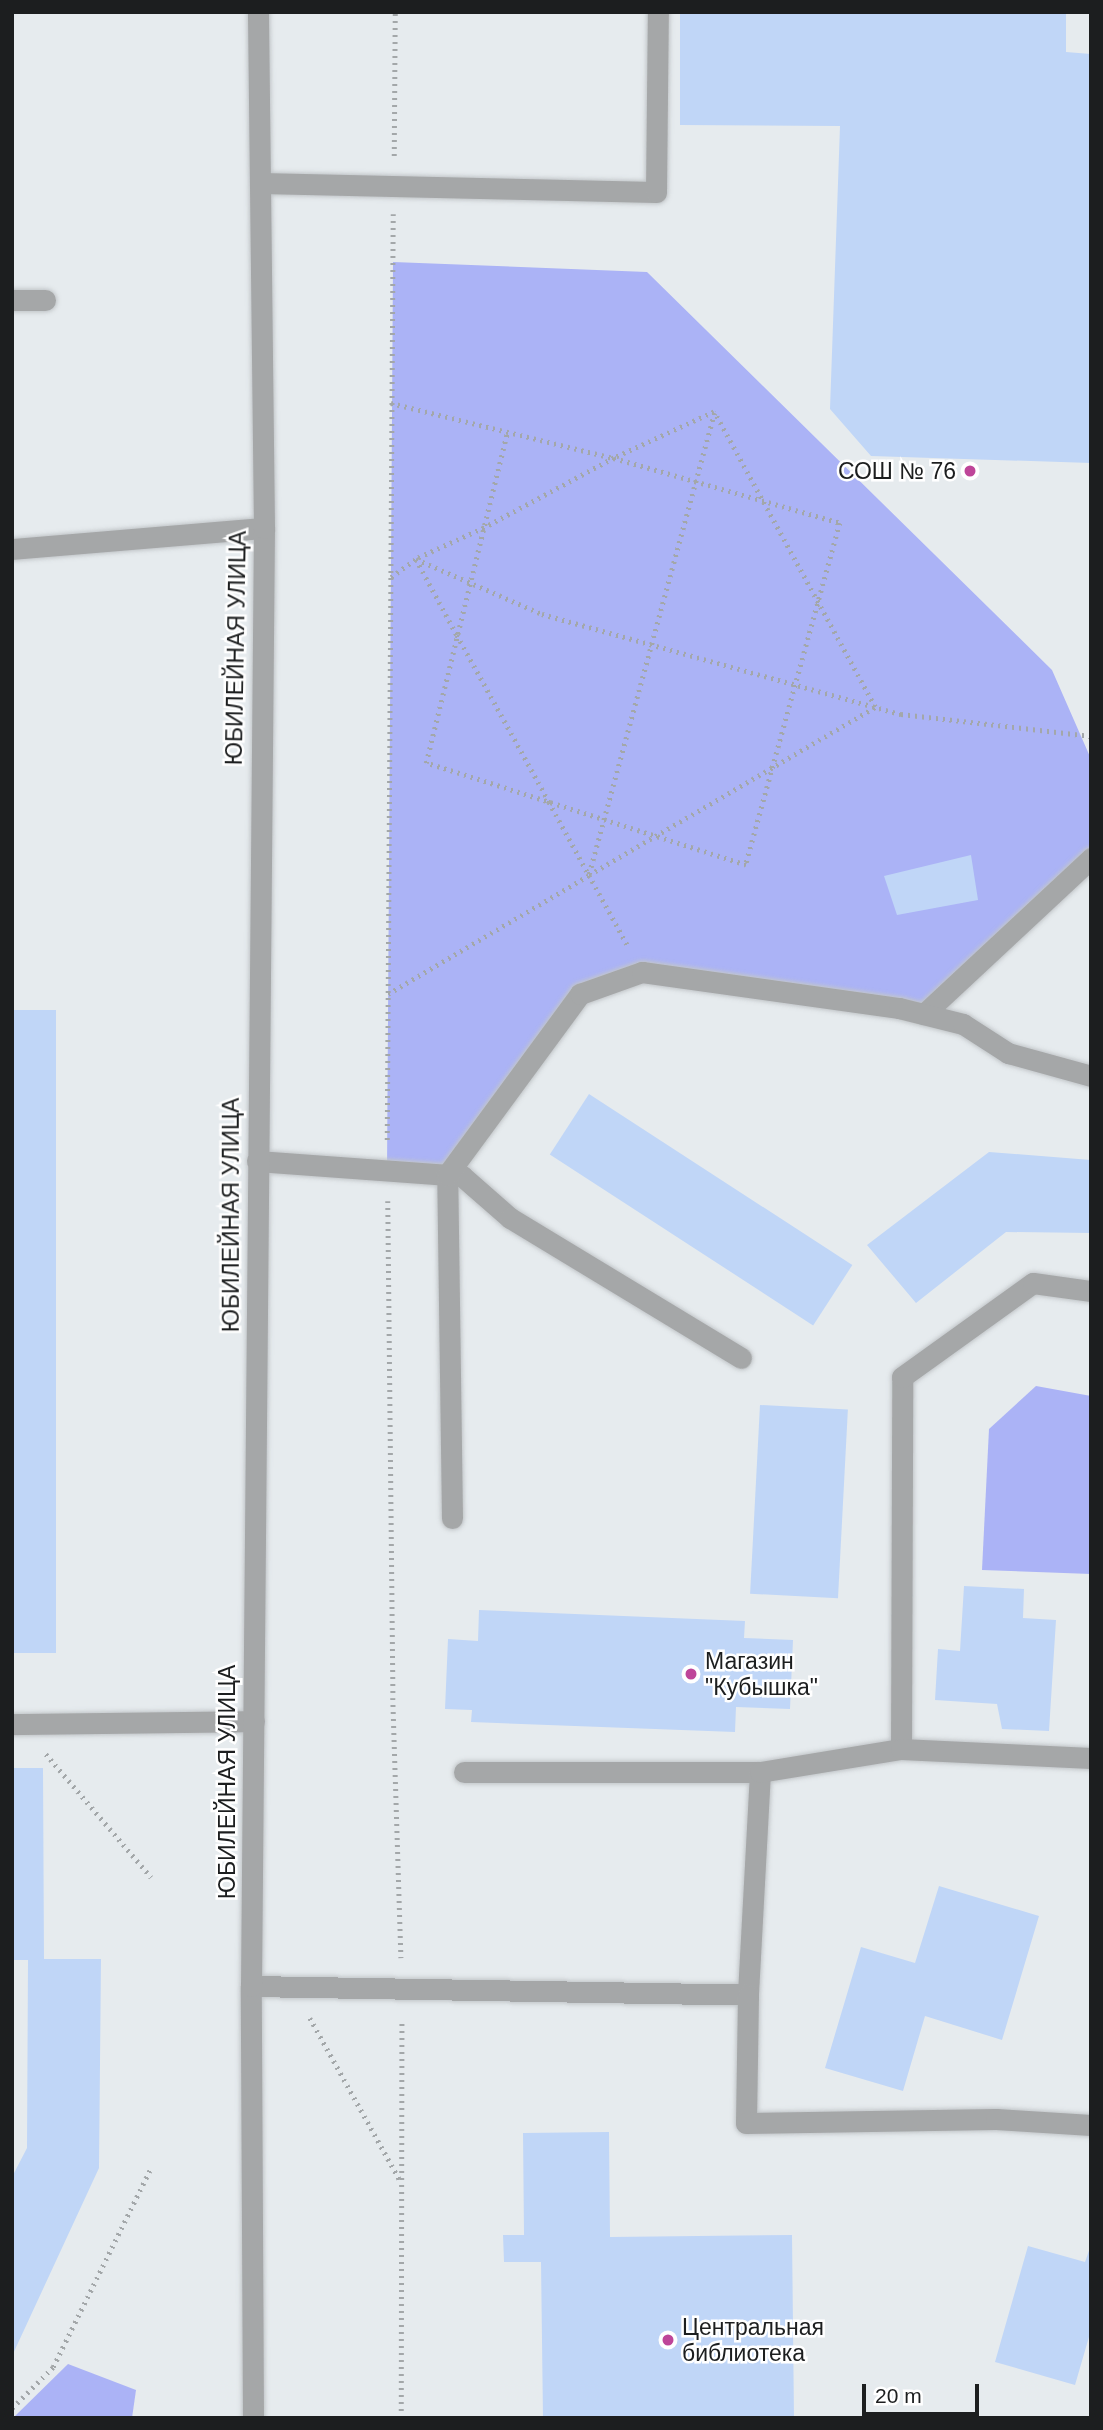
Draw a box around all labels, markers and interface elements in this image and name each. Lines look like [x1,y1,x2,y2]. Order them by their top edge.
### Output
place label: СОШ № 76 [838,457,956,485]
marker: СОШ № 76 [962,463,978,479]
street label: ЮБИЛЕЙНАЯ УЛИЦА [220,530,252,766]
street label: ЮБИЛЕЙНАЯ УЛИЦА [217,1098,245,1332]
place label: Магазин "Кубышка" [705,1647,818,1701]
street label: ЮБИЛЕЙНАЯ УЛИЦА [213,1665,241,1899]
marker: Магазин "Кубышка" [683,1666,699,1682]
place label: Центральная библиотека [682,2313,824,2367]
marker: Центральная библиотека [660,2332,676,2348]
scale bar [865,2370,982,2414]
text: 20 m [875,2384,922,2407]

